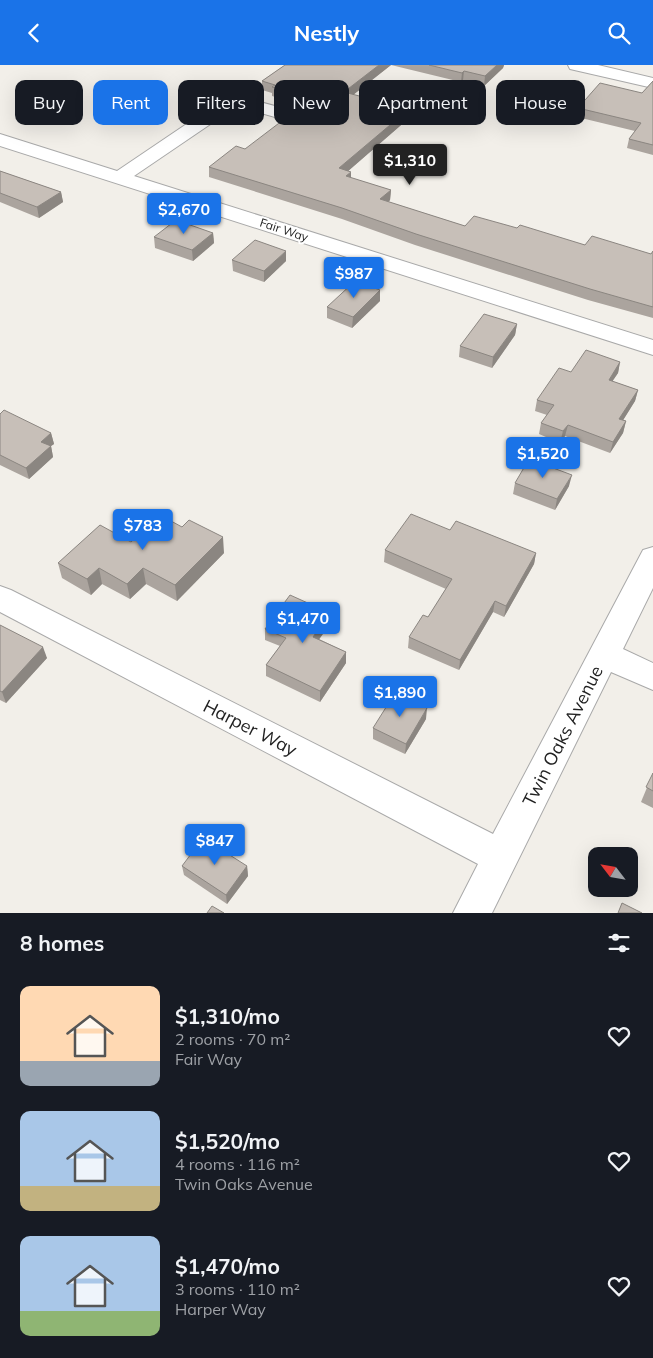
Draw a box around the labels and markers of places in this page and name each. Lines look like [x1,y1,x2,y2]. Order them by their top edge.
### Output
pin: $1,310 [369,143,451,186]
pin: $2,670 [143,193,225,235]
pin: $987 [324,257,384,299]
pin: $1,520 [502,437,584,479]
pin: $783 [113,509,173,551]
pin: $1,470 [262,601,344,644]
pin: $1,890 [359,675,441,718]
pin: $847 [185,823,245,866]

